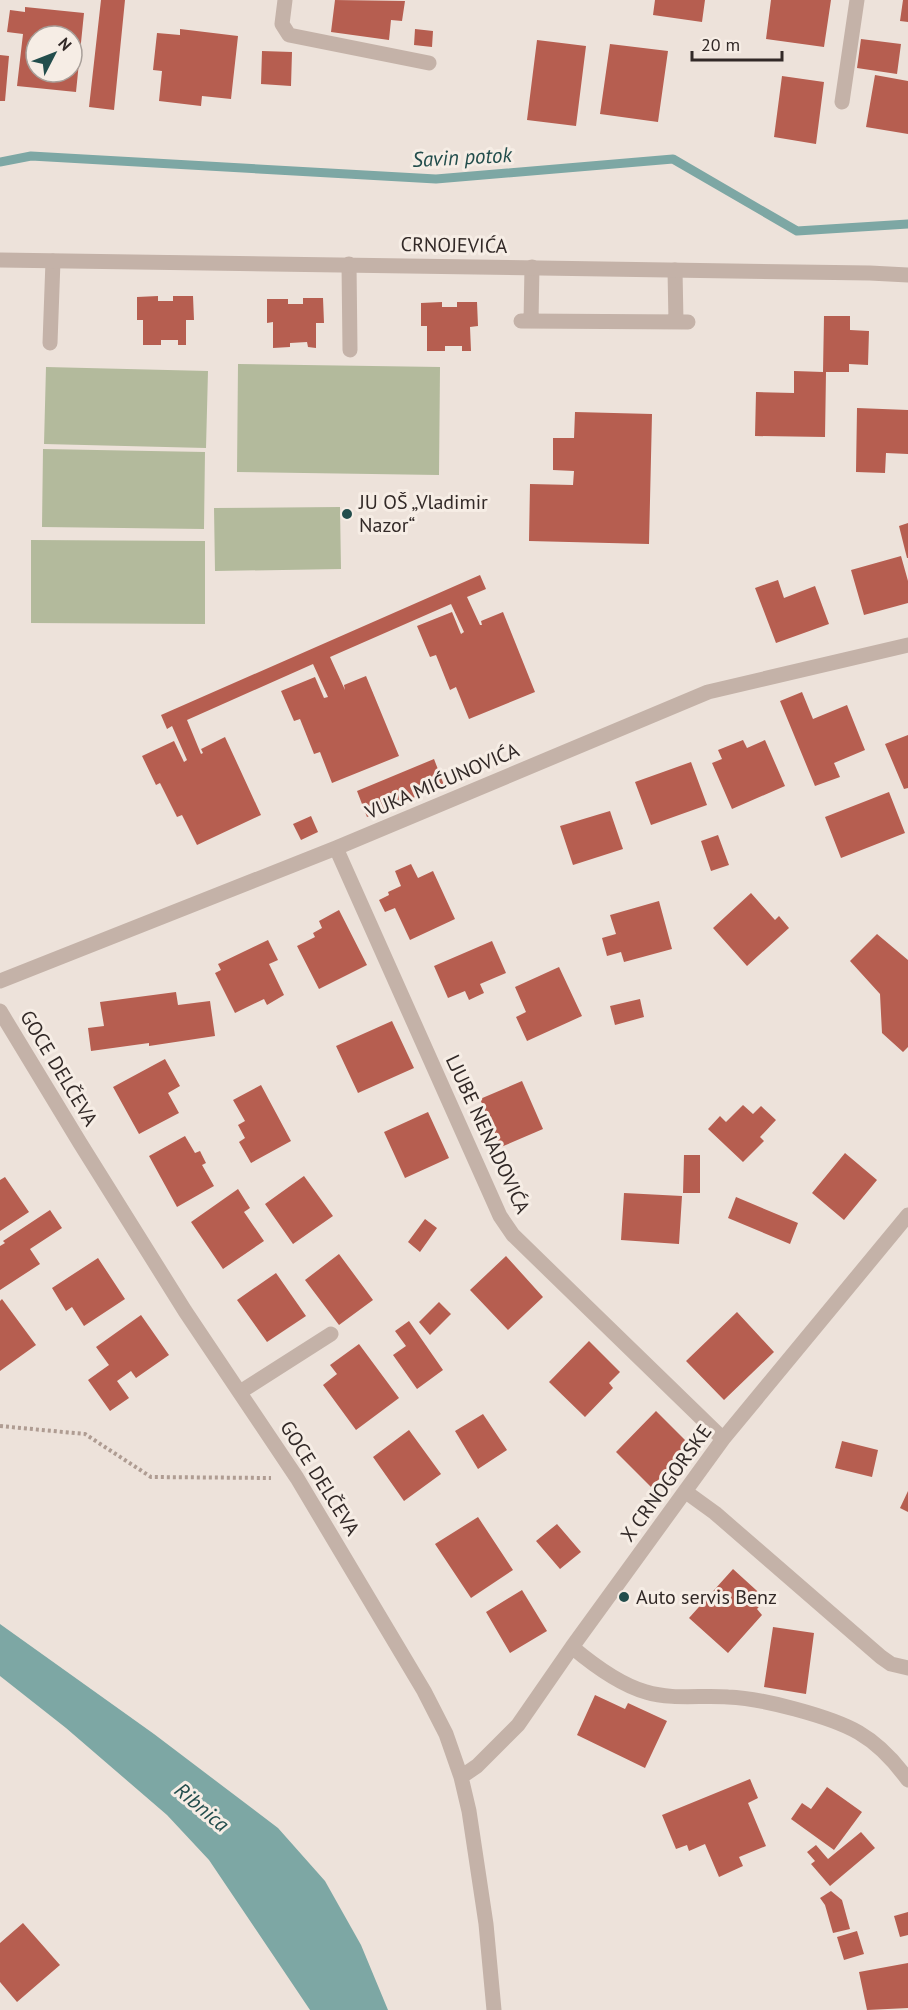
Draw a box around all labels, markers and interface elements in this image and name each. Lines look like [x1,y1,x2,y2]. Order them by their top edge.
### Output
north arrow [24,24,84,84]
scale bar [692,24,782,62]
text: N [54,33,76,55]
text: 20 m [701,33,740,56]
water label: Savin potok [411,141,514,173]
street label: CRNOJEVIĆA [400,231,508,259]
place label: JU OŠ „Vladimir Nazor“ [358,489,488,538]
marker: JU OŠ „Vladimir Nazor“ [340,507,354,521]
street label: VUKA MIĆUNOVIĆA [360,737,523,826]
street label: GOCE DELČEVA [14,1005,104,1131]
street label: LJUBE NENADOVIĆA [440,1050,536,1218]
street label: GOCE DELČEVA [274,1416,366,1540]
street label: X CRNOGORSKE [615,1419,717,1547]
place label: Auto servis Benz [636,1584,777,1610]
marker: Auto servis Benz [617,1590,631,1604]
water label: Ribnica [169,1776,235,1838]

